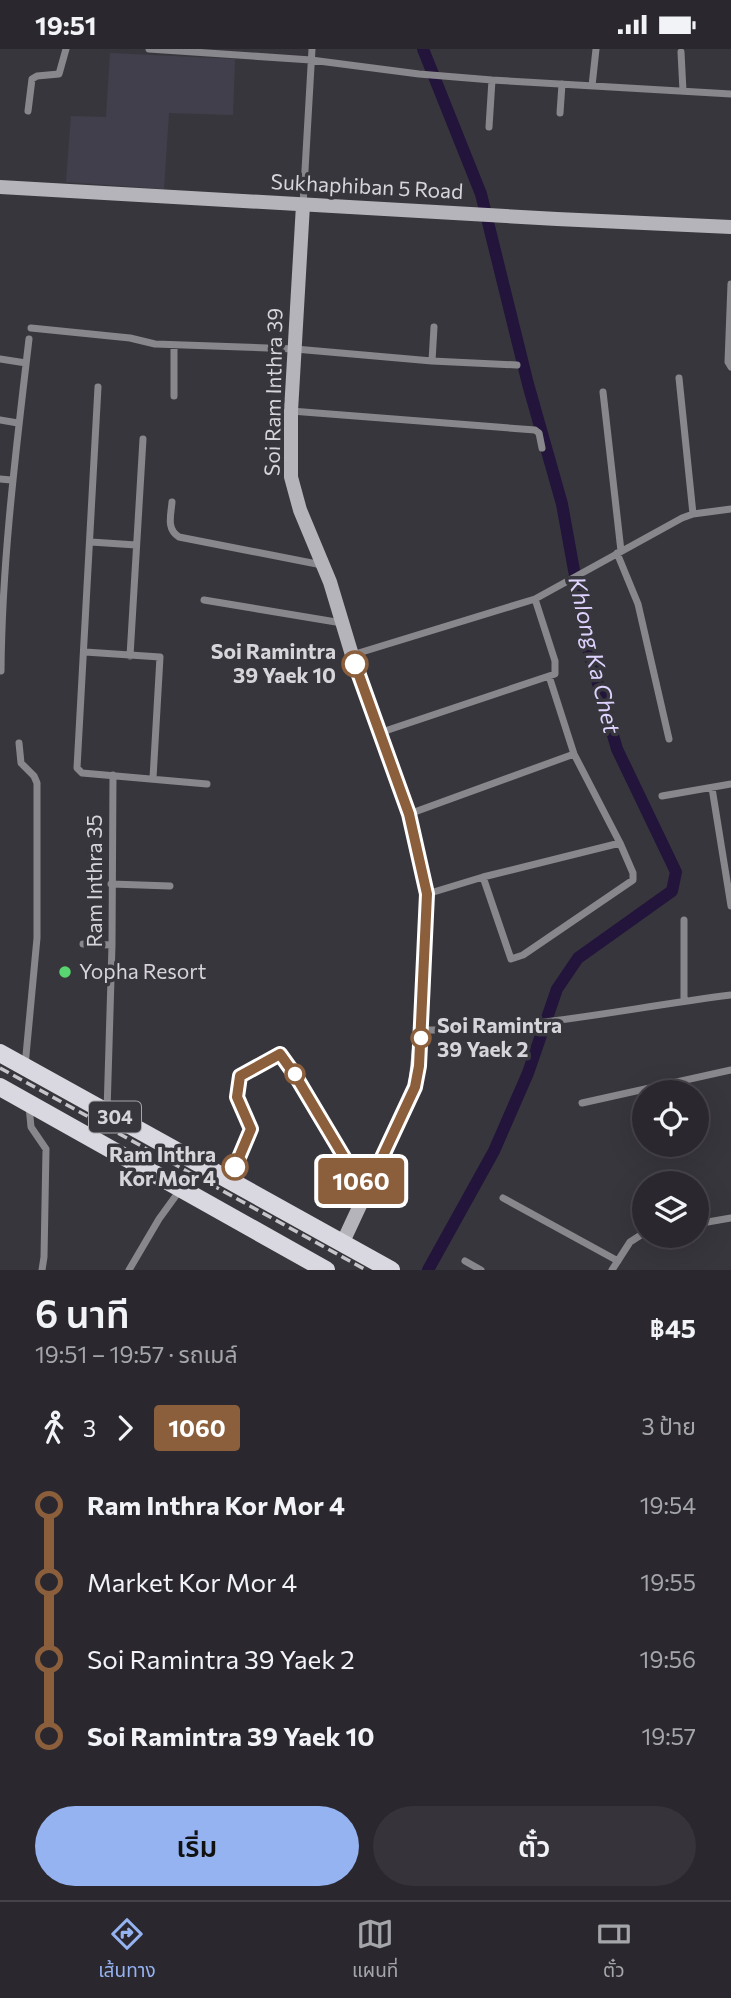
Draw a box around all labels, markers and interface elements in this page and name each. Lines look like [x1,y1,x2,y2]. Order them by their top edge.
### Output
text: 19:51 [35,9,97,40]
street label: Sukhaphiban 5 Road [270,168,464,203]
street label: Soi Ram Inthra 39 [259,308,286,476]
water label: Khlong Ka Chet [563,573,627,737]
place label: Soi Ramintra 39 Yaek 10 [211,638,336,687]
marker: Soi Ramintra 39 Yaek 10 [342,651,368,677]
street label: Ram Inthra 35 [81,814,106,948]
place label: Yopha Resort [79,958,206,983]
marker: Yopha Resort [57,964,73,980]
place label: Soi Ramintra 39 Yaek 2 [437,1012,562,1061]
marker: Soi Ramintra 39 Yaek 2 [411,1028,431,1048]
unlabelled marker [285,1064,305,1084]
map controls [632,1080,709,1248]
button: locate [632,1080,709,1157]
road number: 304 [89,1101,141,1133]
place label: Ram Inthra Kor Mor 4 [109,1141,216,1190]
marker: Ram Inthra Kor Mor 4 [222,1154,248,1180]
line badge: 1060 [312,1158,410,1204]
text: 1060 [332,1166,390,1195]
button: layers [632,1171,709,1248]
text: 6 นาที [35,1289,130,1336]
text: ฿45 [650,1312,696,1343]
text: 19:51 – 19:57 · รถเมล์ [35,1340,238,1368]
icon: walk [35,1409,73,1447]
icon: forward [106,1409,144,1447]
text: 3 ป้าย [642,1412,696,1440]
text: 1060 [168,1413,226,1442]
text: 3 [83,1414,96,1442]
text: Ram Inthra Kor Mor 4 [87,1489,345,1520]
text: 19:54 [640,1491,696,1519]
text: Market Kor Mor 4 [87,1566,297,1597]
text: 19:55 [640,1568,696,1596]
text: Soi Ramintra 39 Yaek 2 [87,1643,355,1674]
text: 19:56 [640,1645,696,1673]
text: Soi Ramintra 39 Yaek 10 [87,1720,375,1751]
text: 19:57 [641,1722,696,1750]
button: เริ่ม [35,1806,359,1886]
button: ตั๋ว [373,1806,696,1886]
tab: เส้นทาง [98,1915,156,1986]
tab: แผนที่ [352,1915,398,1986]
tab: ตั๋ว [595,1915,633,1986]

